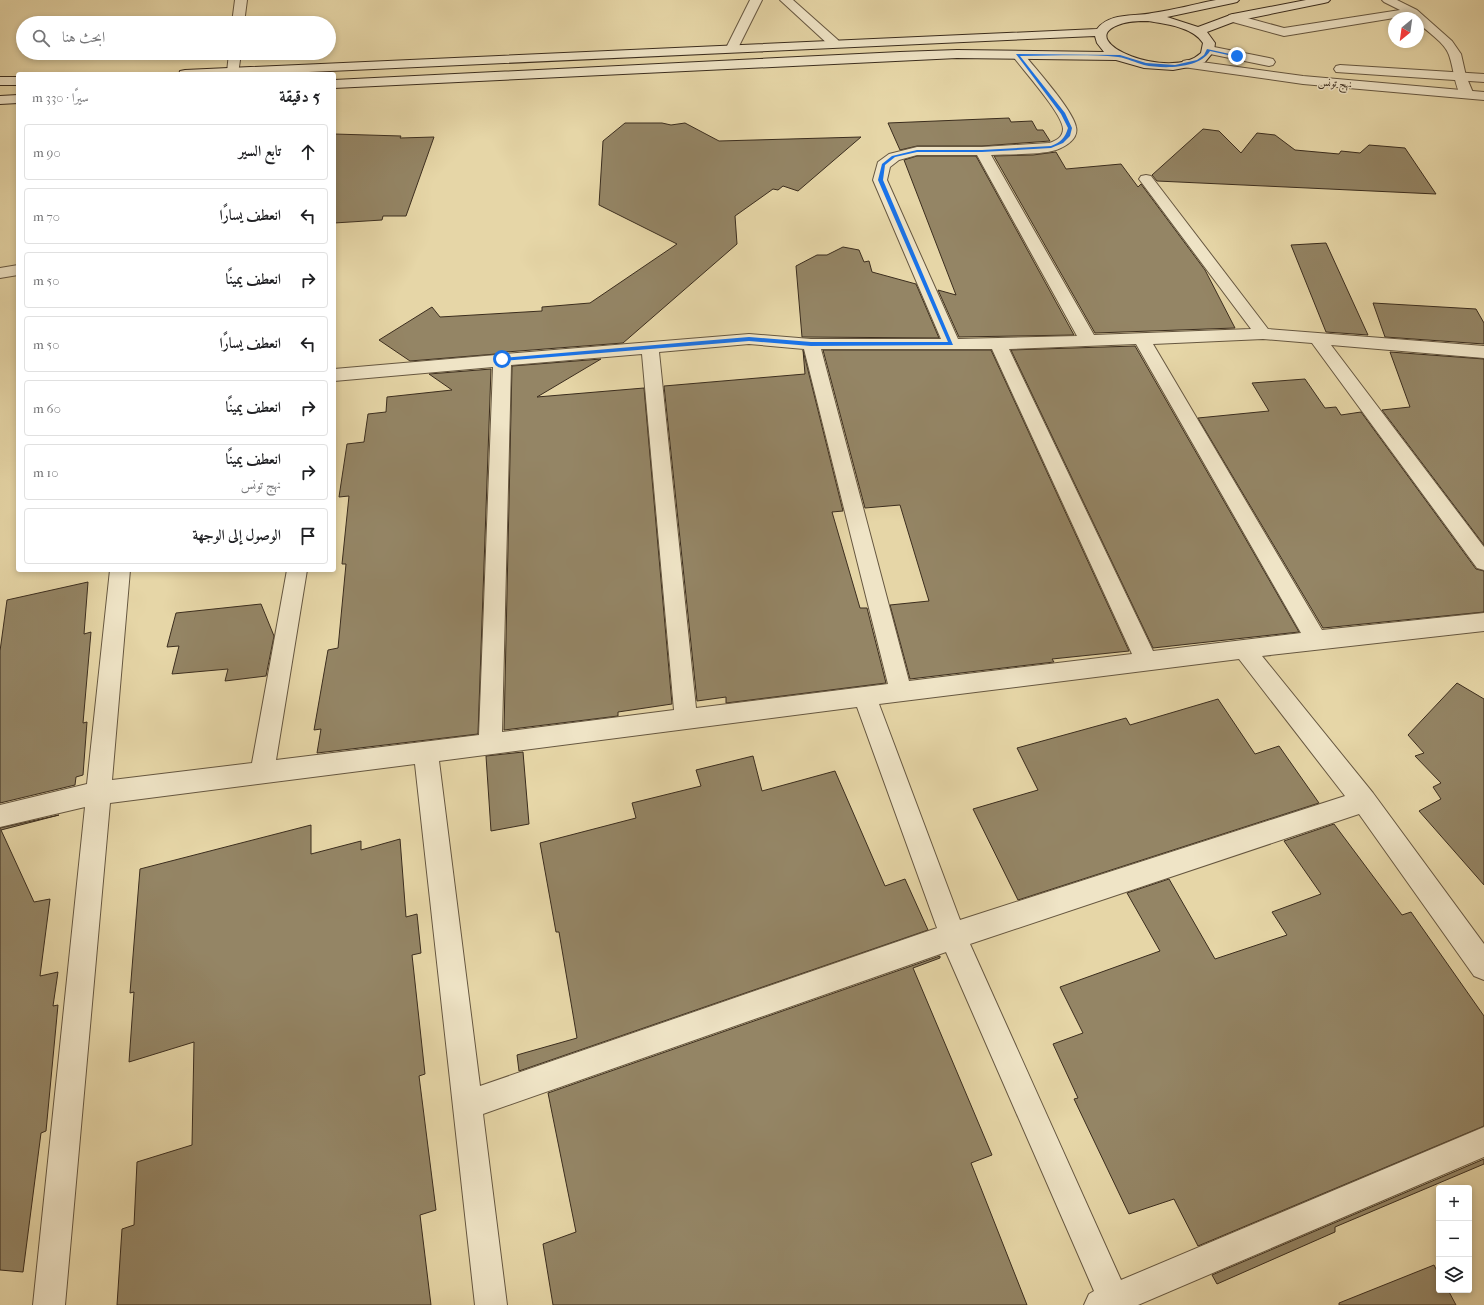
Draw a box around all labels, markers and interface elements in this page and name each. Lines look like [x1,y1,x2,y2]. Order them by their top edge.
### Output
north arrow [1388,12,1424,48]
search box [16,16,336,60]
icon: search [30,27,52,49]
text: ابحث هنا [62,28,105,46]
route end [1228,47,1246,65]
street label: نهج تونس [1317,75,1353,95]
text: 5 دقيقة [279,86,320,106]
text: سيرًا · 330 m [32,90,89,105]
icon: ahead [297,141,319,163]
text: تابع السير [239,142,281,160]
text: 90 m [33,145,61,160]
icon: left [297,205,319,227]
text: انعطف يسارًا [220,206,281,224]
text: 70 m [33,209,60,224]
icon: right [297,269,319,291]
text: انعطف يمينًا [226,270,281,288]
text: 50 m [33,273,59,288]
icon: left [297,333,319,355]
text: انعطف يسارًا [220,334,281,352]
text: 50 m [33,337,59,352]
route start [493,350,511,368]
icon: right [297,397,319,419]
text: انعطف يمينًا [226,398,281,416]
text: 60 m [33,401,61,416]
text: انعطف يمينًا [226,450,281,468]
icon: right [297,461,319,483]
text: 10 m [33,465,58,480]
text: نهج تونس [241,477,281,492]
icon: arrive [297,525,319,547]
text: الوصول إلى الوجهة [192,526,281,544]
map controls [1436,1185,1472,1293]
button: + [1436,1185,1472,1221]
button: − [1436,1221,1472,1257]
button: layers [1436,1257,1472,1293]

